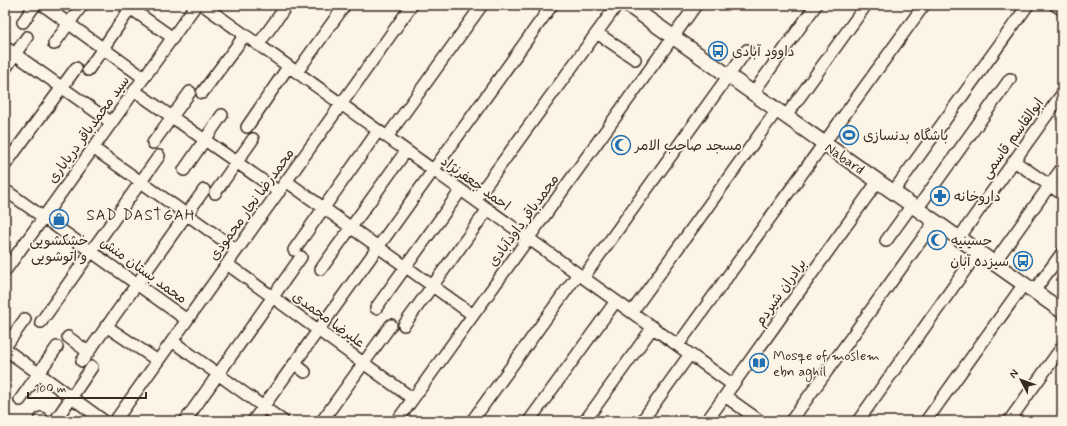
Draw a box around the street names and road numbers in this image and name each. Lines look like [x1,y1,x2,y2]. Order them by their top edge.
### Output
street label: سید محمدباقر دریاباری [44,72,134,187]
street label: ابوالقاسم قاسمی [978,95,1049,183]
street label: Nabard [821,139,868,179]
street label: محمدرضا نجار محمودی [205,145,299,264]
street label: احمد جعفرنژاد [437,153,514,215]
street label: محمدباقر داودآبادی [484,171,563,270]
street label: محمد بستان منش [97,233,190,308]
street label: برادران شیردم [751,255,811,330]
street label: علیرضا محمدی [289,287,368,352]

